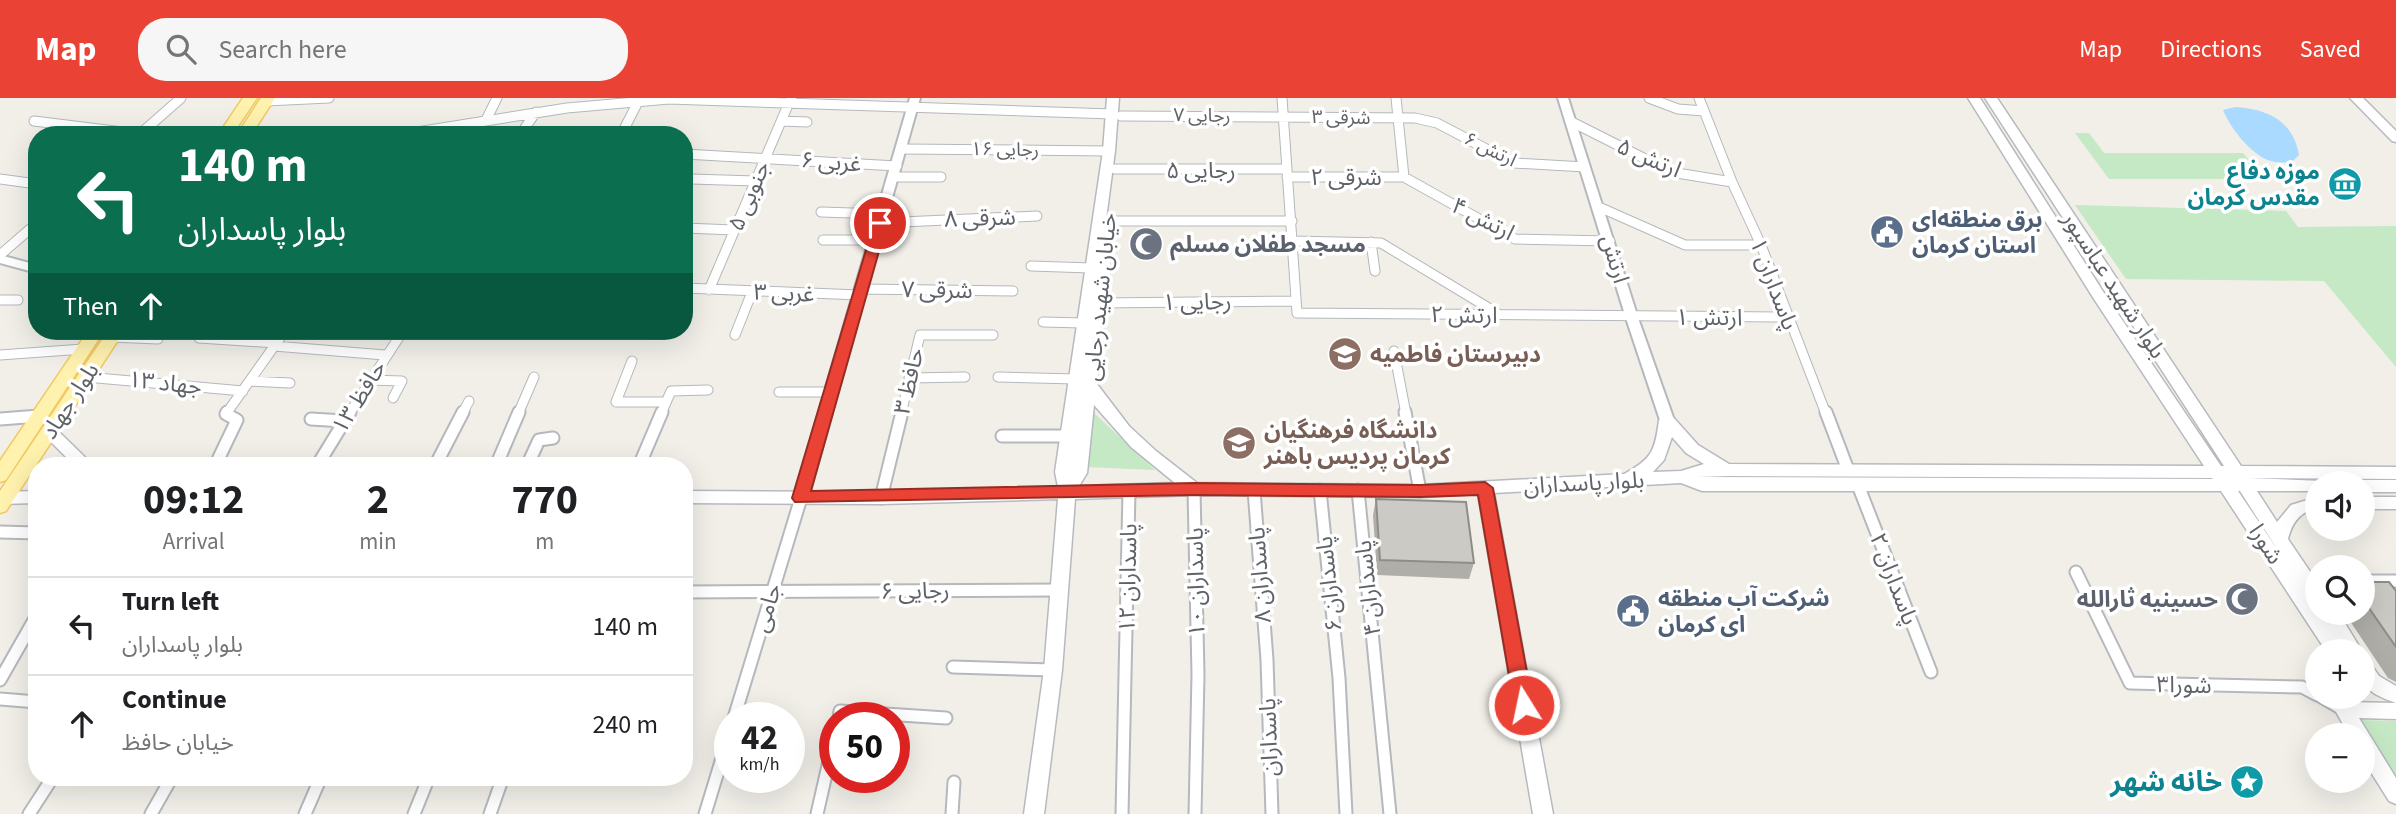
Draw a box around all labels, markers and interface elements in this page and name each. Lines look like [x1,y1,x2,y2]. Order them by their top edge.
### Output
search box [138,18,628,81]
text: Map [35,26,96,73]
icon: search [162,30,200,68]
text: Search here [218,31,347,68]
text: Map [2079,32,2122,67]
text: Directions [2160,32,2262,67]
text: Saved [2300,32,2361,67]
street label: رجایی ۷ [1173,102,1231,130]
street label: شرقی ۳ [1311,104,1371,132]
street label: ارتش ۶ [1459,126,1521,174]
street label: ارتش ۵ [1612,130,1686,186]
text: 140 m [178,131,307,201]
street label: رجایی ۱۶ [971,136,1039,164]
street label: غربی ۶ [799,143,863,181]
icon: left [63,154,154,245]
street label: رجایی ۵ [1166,154,1236,187]
place label: موزه دفاع مقدس کرمان [2188,155,2320,214]
street label: جنوبی ۵ [720,156,778,236]
street label: شرقی ۲ [1310,161,1382,194]
museum icon: موزه دفاع مقدس کرمان [2326,165,2364,203]
street label: ارتش ۴ [1446,189,1520,249]
pin [850,193,910,253]
street label: شرقی ۸ [944,200,1016,236]
place label: برق منطقه‌ای استان کرمان [1912,203,2043,262]
icon: arrive [861,204,899,242]
street label: بلوار شهید عباسپور [2053,204,2174,365]
text: بلوار پاسداران [178,207,346,253]
street label: خیابان شهید رجایی [1075,211,1125,383]
public building icon: برق منطقه‌ای استان کرمان [1868,213,1906,251]
mosque icon: مسجد طفلان مسلم [1127,225,1165,263]
place label: مسجد طفلان مسلم [1170,228,1366,261]
street label: ارتش [1592,231,1638,287]
street label: پاسداران ۱ [1741,233,1807,335]
street label: شرقی ۷ [901,273,973,307]
street label: غربی ۳ [753,275,815,311]
street label: رجایی ۱ [1162,285,1232,319]
icon: ahead [132,287,170,325]
text: Then [63,288,118,325]
street label: ارتش ۲ [1430,298,1498,332]
street label: ارتش ۱ [1675,301,1743,334]
school or university icon: دبیرستان فاطمیه [1326,335,1364,373]
place label: دبیرستان فاطمیه [1370,338,1541,371]
street label: حافظ ۳ [885,344,933,418]
street label: حافظ ۱۳ [324,354,394,440]
street label: بلوار جهاد [33,356,107,446]
street label: جهاد ۱۳ [127,363,203,403]
place label: دانشگاه فرهنگیان کرمان پردیس باهنر [1263,414,1451,473]
school or university icon: دانشگاه فرهنگیان کرمان پردیس باهنر [1220,424,1258,462]
street label: بلوار پاسداران [1523,463,1645,503]
text: 09:12 [143,470,244,530]
text: 2 [367,470,389,530]
text: 770 [511,470,578,530]
map controls [2305,471,2375,793]
button: sound [2305,471,2375,541]
street label: شورا [2241,517,2291,571]
street label: پاسداران ۱۲ [1111,523,1145,633]
text: Arrival [163,525,225,558]
text: min [359,525,397,558]
text: m [535,525,554,558]
street label: پاسداران ۸ [1240,526,1280,624]
street label: پاسداران ۱۰ [1179,527,1213,637]
street label: پاسداران ۲ [1861,528,1927,630]
street label: پاسداران ۶ [1308,534,1350,634]
street label: پاسداران ۴ [1347,538,1389,638]
button: search [2305,555,2375,625]
street label: رجایی ۶ [880,574,950,608]
street label: جامی [744,580,790,636]
mosque icon: حسینیه ثارالله [2223,580,2261,618]
place label: شرکت آب منطقه ای کرمان [1658,582,1830,641]
text: Turn left [122,583,219,620]
place label: حسینیه ثارالله [2077,583,2218,616]
public building icon: شرکت آب منطقه ای کرمان [1614,592,1652,630]
icon: left [63,607,101,645]
text: 140 m [592,608,658,645]
text: بلوار پاسداران [122,628,243,661]
button: + [2305,639,2375,709]
position arrow [1487,668,1561,742]
street label: شورا۳ [2156,668,2212,702]
text: Continue [122,681,227,718]
street label: پاسداران [1251,697,1287,777]
speed limit sign: 50 [819,702,910,793]
icon: ahead [63,705,101,743]
text: 240 m [592,706,658,743]
text: 42 [741,713,778,763]
button: − [2305,723,2375,793]
text: خیابان حافظ [122,726,234,759]
text: km/h [740,752,779,777]
place label: خانه شهر [2109,762,2222,802]
place icon: خانه شهر [2228,763,2266,801]

